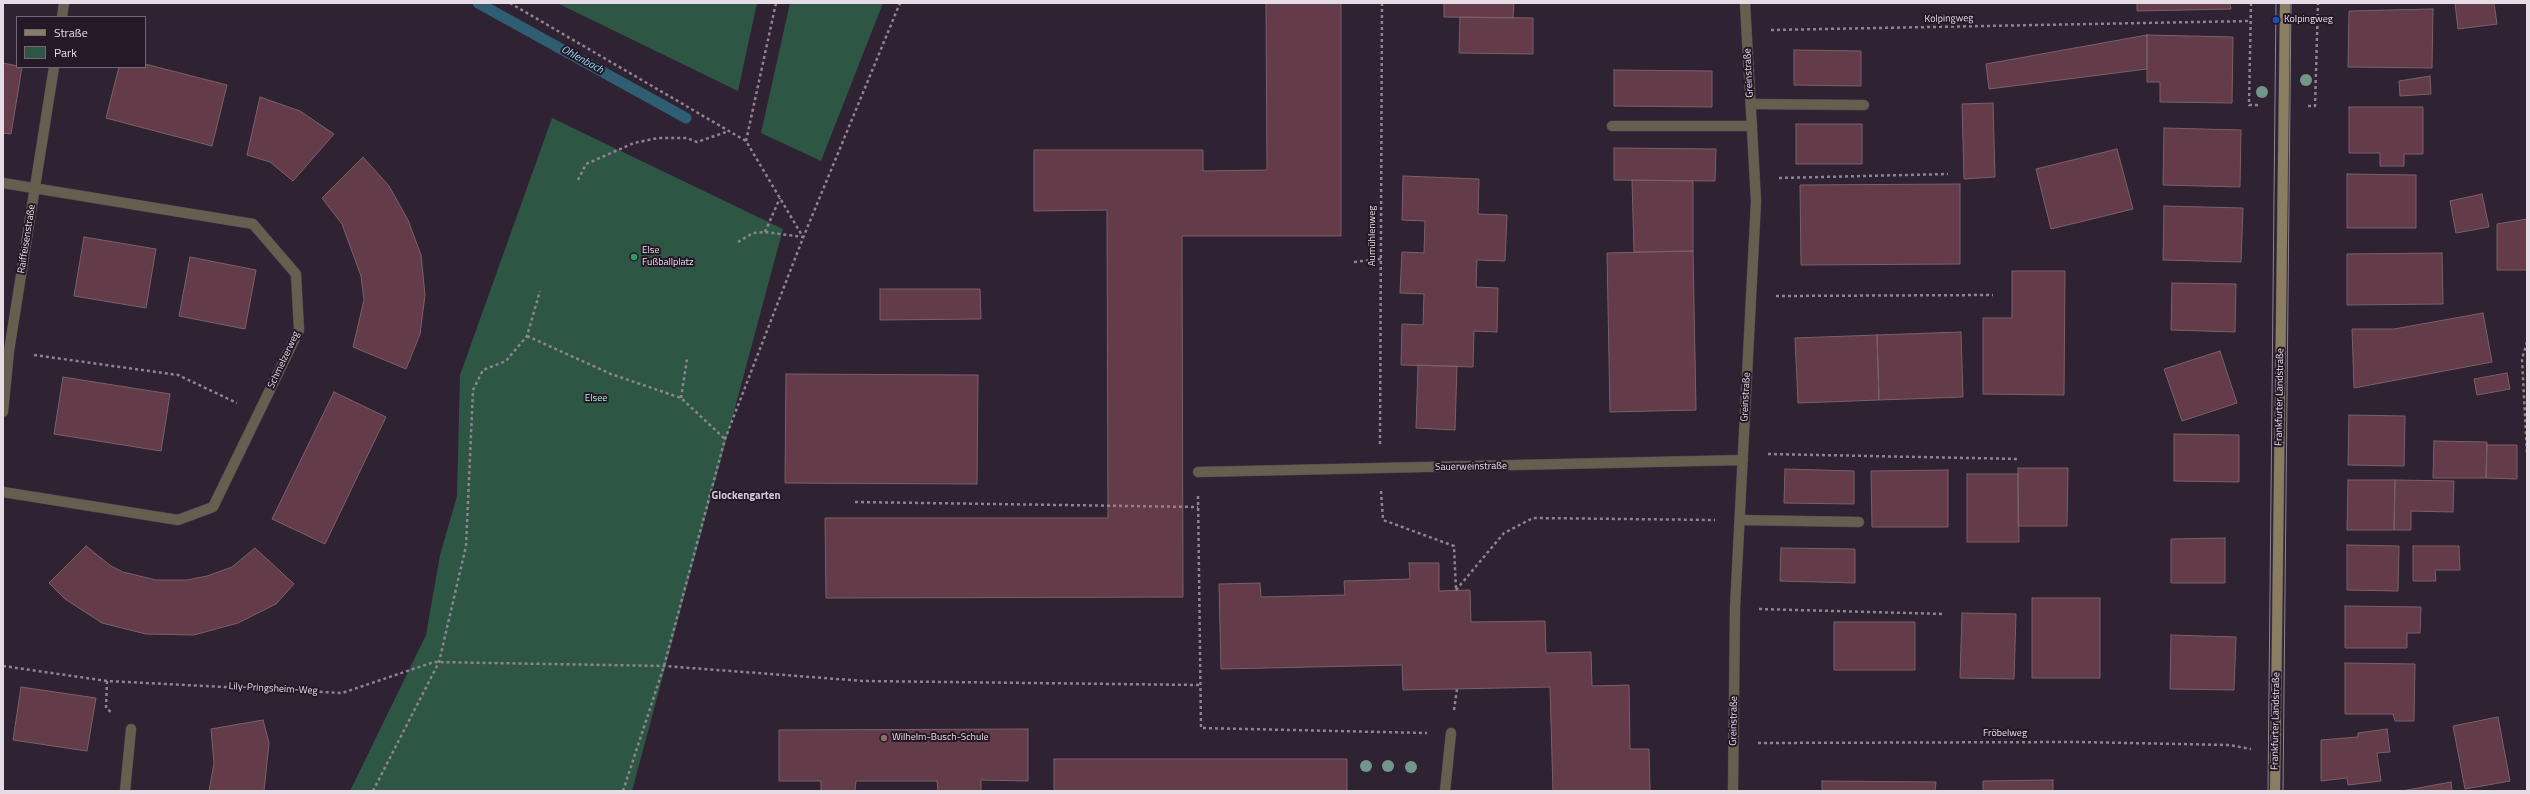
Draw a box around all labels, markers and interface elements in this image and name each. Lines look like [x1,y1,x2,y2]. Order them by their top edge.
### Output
street label: Kolpingweg [1924,13,1974,25]
place label: Kolpingweg [2284,14,2333,26]
marker: Kolpingweg [2271,15,2281,25]
legend [16,16,146,68]
text: Straße [54,23,88,42]
text: Park [54,43,77,62]
water label: Ohlenbach [559,43,605,77]
street label: Greinstraße [1742,48,1756,98]
street label: Raiffeisenstraße [16,204,38,274]
street label: Aumühlenweg [1367,206,1379,266]
place label: Else Fußballplatz [642,245,694,268]
marker: Else Fußballplatz [629,252,639,262]
street label: Schmelzerweg [266,330,302,390]
street label: Frankfurter Landstraße [2273,348,2287,446]
street label: Greinstraße [1739,372,1753,422]
park label: Elsee [585,393,607,405]
street label: Sauerweinstraße [1435,460,1507,474]
district label: Glockengarten [712,489,780,503]
street label: Frankfurter Landstraße [2269,672,2283,770]
street label: Lily-Pringsheim-Weg [228,681,318,697]
street label: Greinstraße [1728,696,1740,746]
street label: Fröbelweg [1983,728,2027,740]
place label: Wilhelm-Busch-Schule [892,732,989,744]
marker: Wilhelm-Busch-Schule [879,733,889,743]

